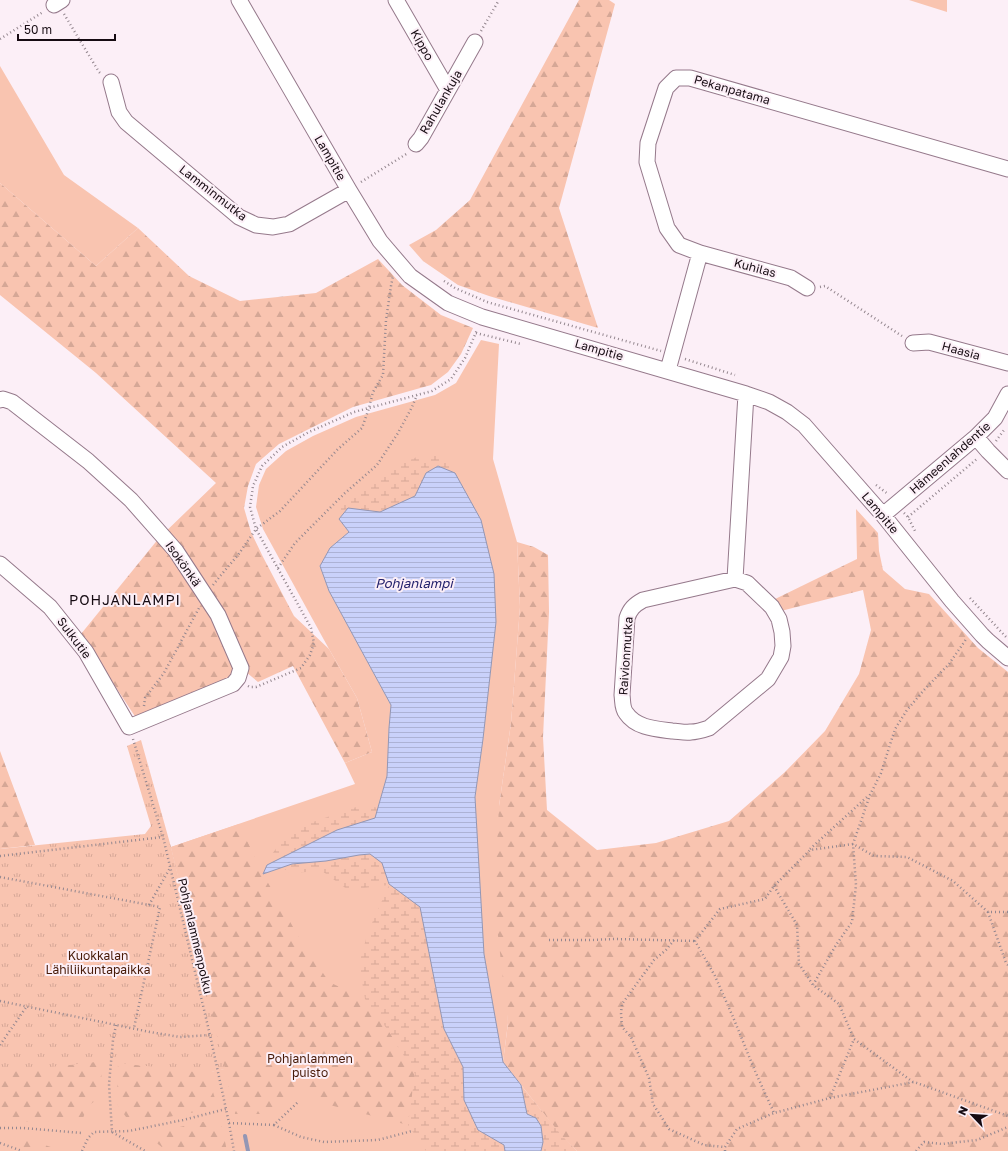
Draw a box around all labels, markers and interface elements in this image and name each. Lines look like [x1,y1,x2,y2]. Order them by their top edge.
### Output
scale bar [18,16,115,42]
text: 50 m [24,22,52,37]
street label: Kippo [408,27,437,63]
street label: Rahulankuja [416,67,465,136]
street label: Pekanpatama [692,71,772,108]
street label: Lampitie [311,132,349,183]
street label: Lamminmutka [176,162,250,224]
street label: Kuhilas [732,255,778,280]
street label: Lampitie [573,335,625,364]
street label: Haasia [940,338,982,363]
street label: Hämeenlahdentie [906,418,993,497]
street label: Lampitie [859,489,902,537]
street label: Isokönkä [162,538,204,589]
water label: Pohjanlampi [375,575,454,591]
district label: POHJANLAMPI [69,591,181,608]
street label: Sulkutie [54,614,95,661]
street label: Raivionmutka [615,616,636,696]
street label: Pohjanlammenpolku [175,877,216,995]
park label: Kuokkalan Lähiliikuntapaikka [45,948,151,977]
park label: Pohjanlammen puisto [267,1051,353,1080]
north arrow [952,1095,992,1135]
text: N [955,1104,970,1117]

